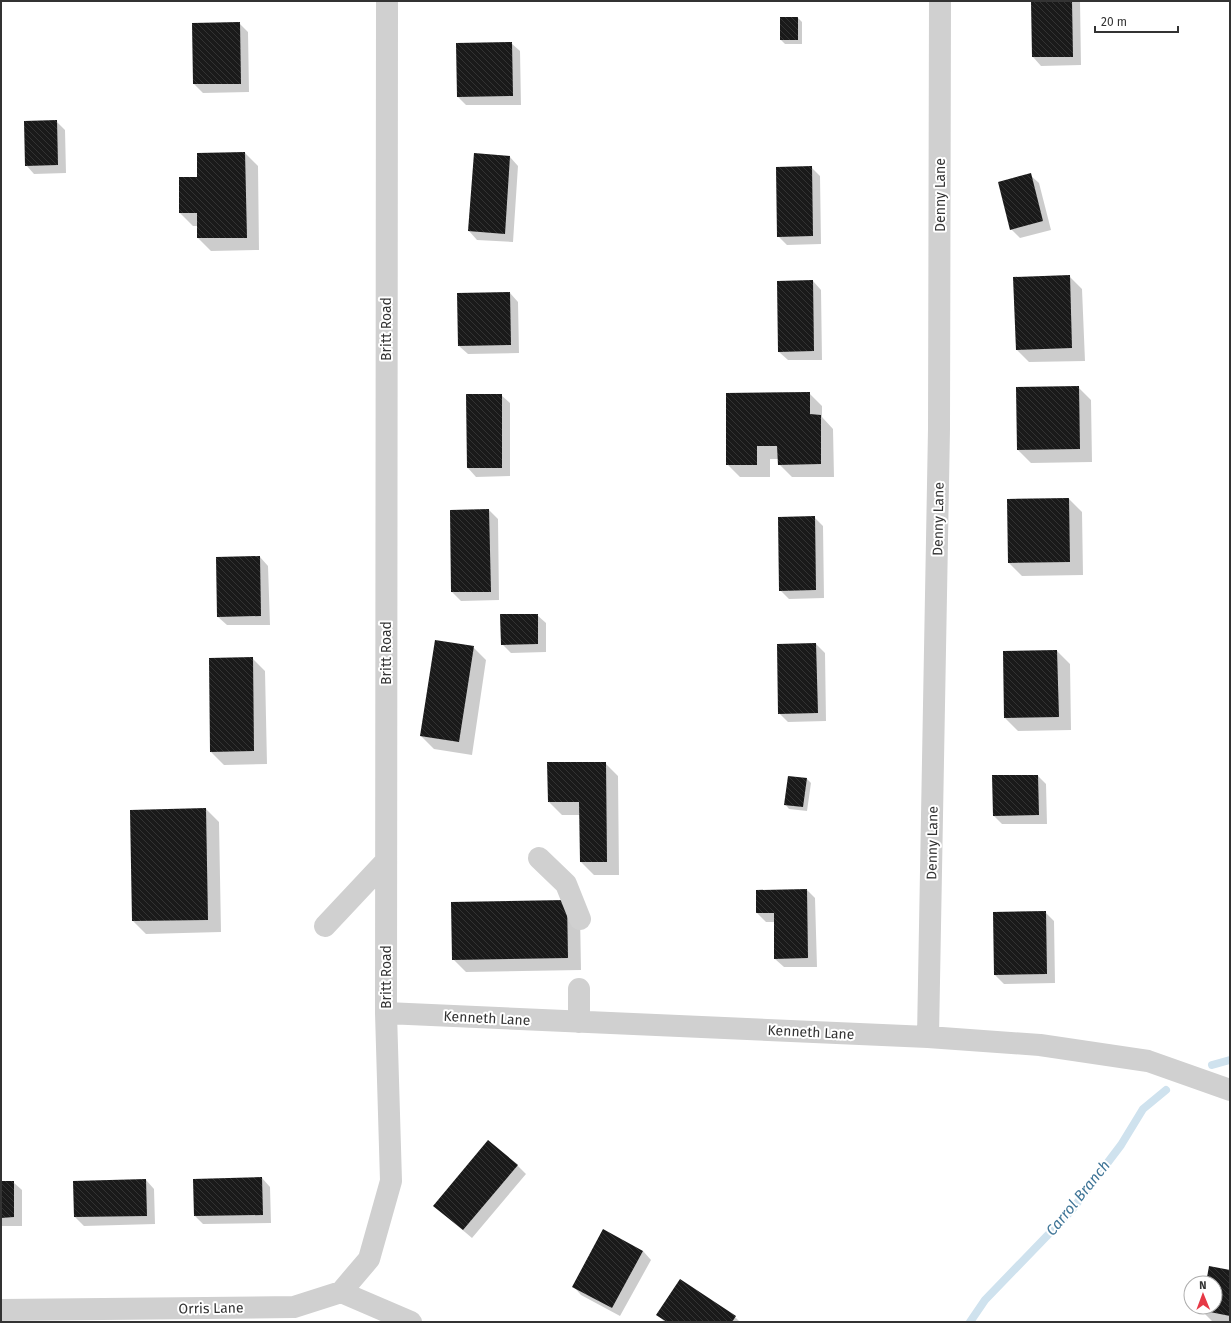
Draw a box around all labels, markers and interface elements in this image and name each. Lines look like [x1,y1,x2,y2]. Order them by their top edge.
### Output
scale bar [1095,8,1178,34]
text: 20 m [1101,15,1127,29]
street label: Denny Lane [932,158,949,232]
street label: Britt Road [378,297,395,361]
street label: Denny Lane [929,482,948,556]
street label: Britt Road [378,621,395,685]
street label: Denny Lane [923,806,942,880]
street label: Britt Road [378,945,395,1009]
street label: Kenneth Lane [443,1008,531,1029]
street label: Kenneth Lane [767,1022,855,1043]
water label: Carrol Branch [1042,1157,1114,1239]
north arrow [1183,1275,1223,1315]
text: N [1199,1279,1207,1292]
street label: Orris Lane [178,1299,244,1318]

